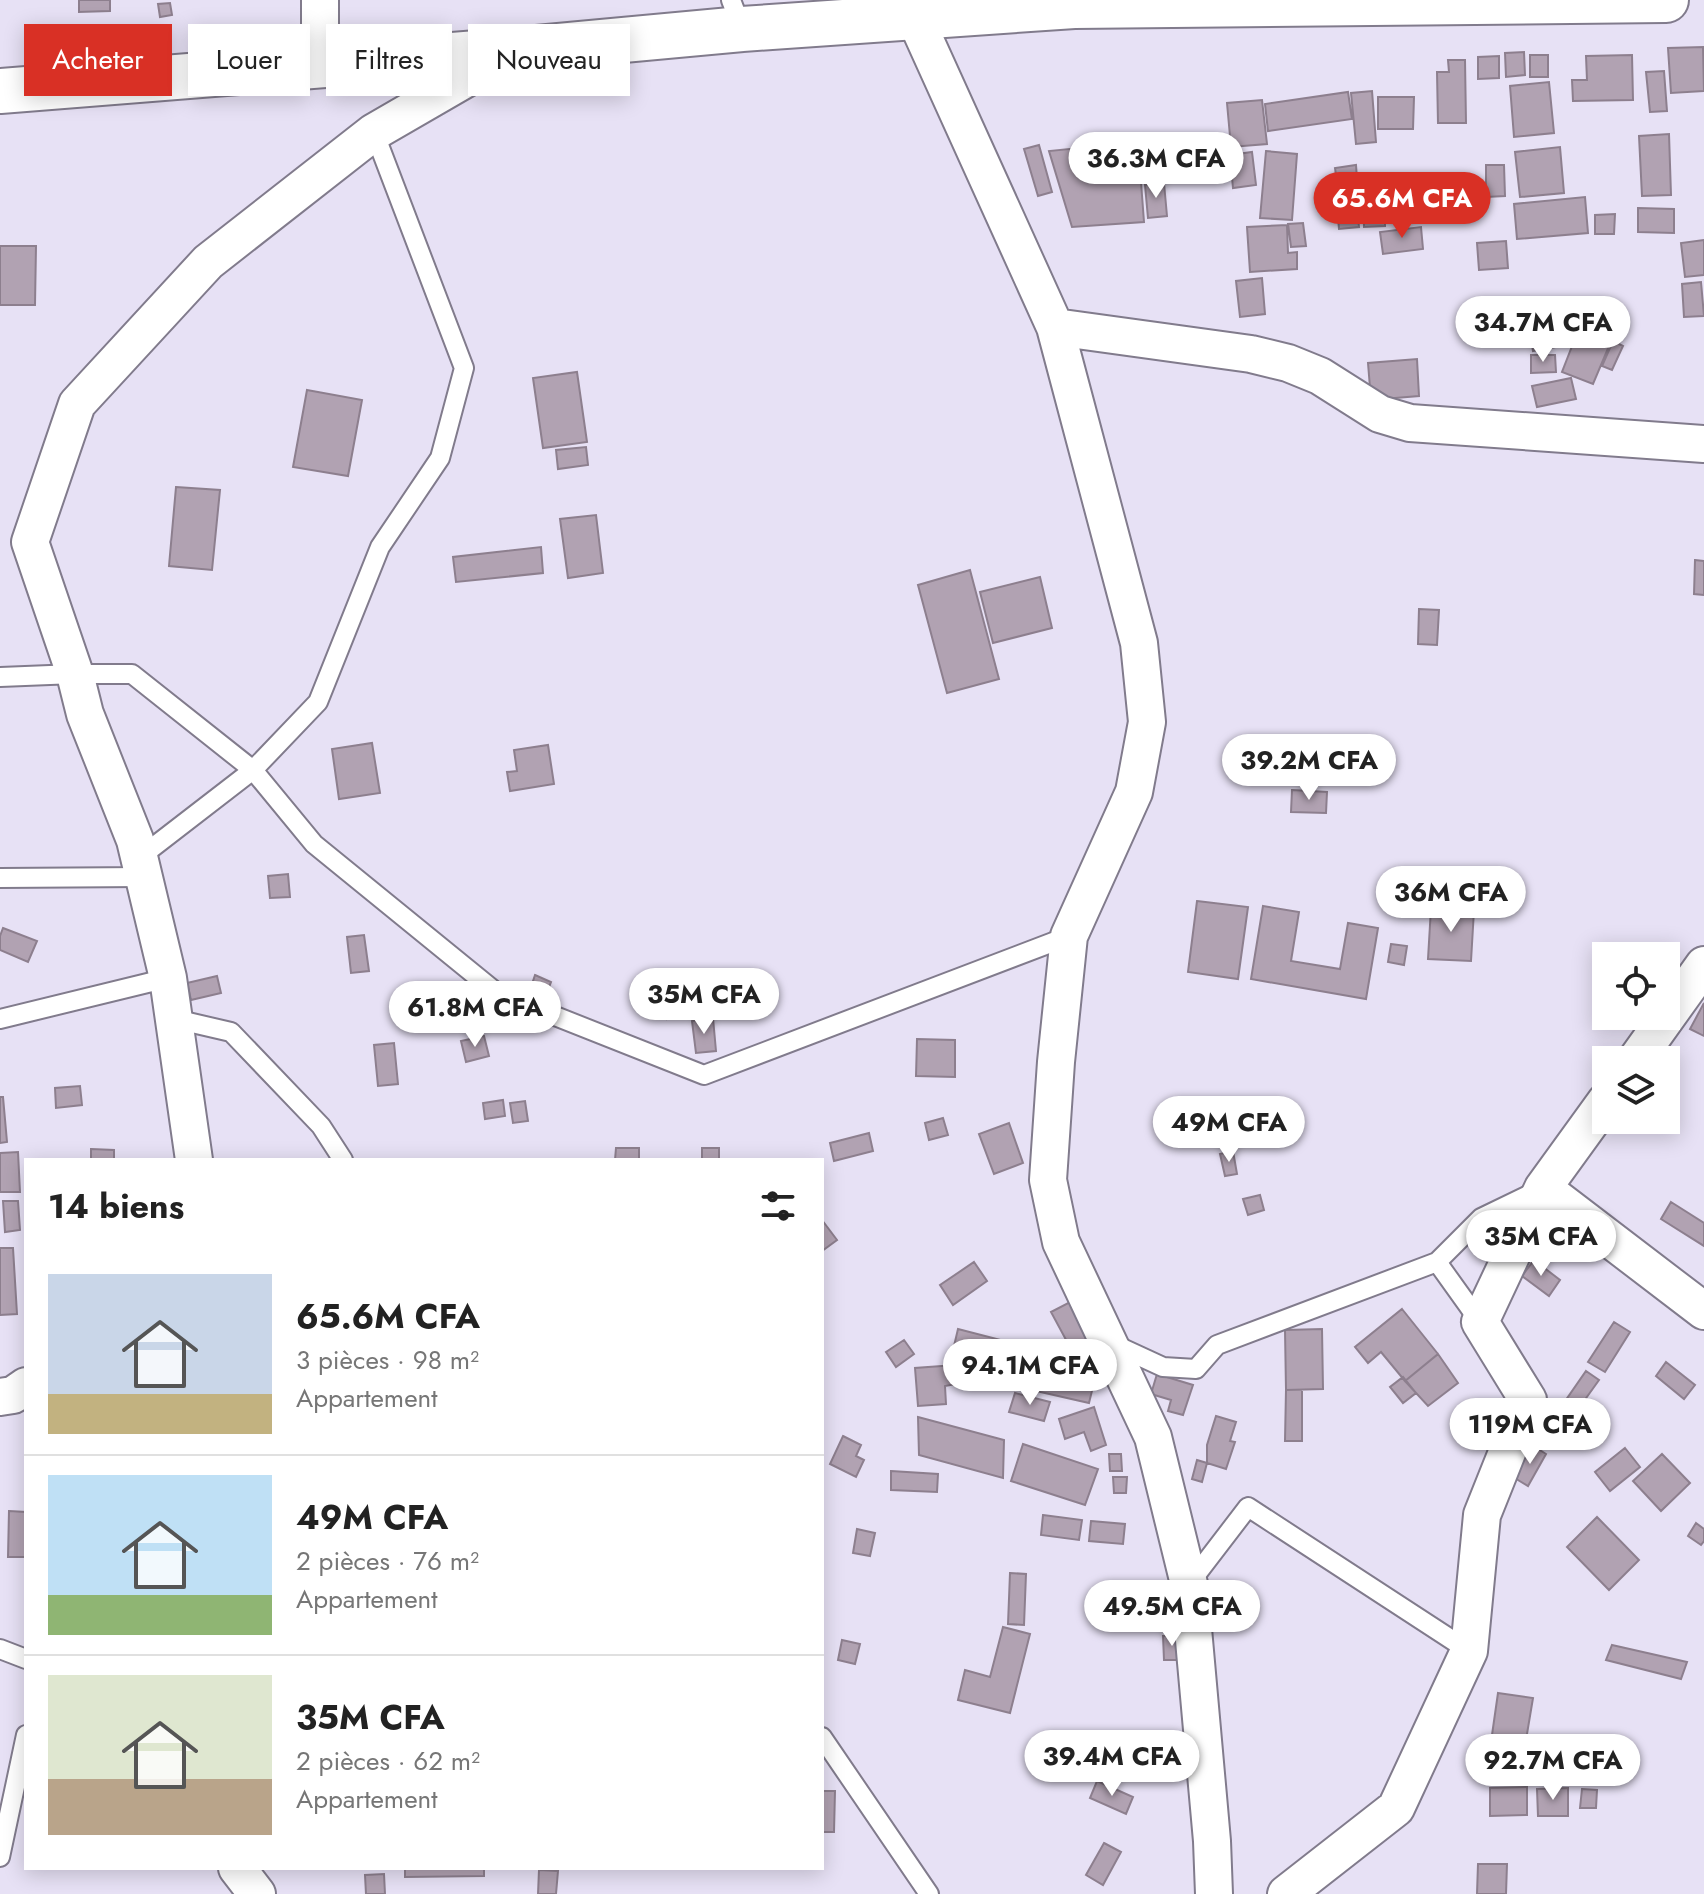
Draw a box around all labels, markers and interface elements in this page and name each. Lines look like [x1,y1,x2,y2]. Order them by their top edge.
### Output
chip: Acheter [24,24,172,96]
chip: Louer [188,24,310,96]
chip: Filtres [326,24,452,96]
chip: Nouveau [468,24,630,96]
pin: 36.3M CFA [1064,132,1248,200]
text: 36.3M CFA [1087,139,1225,177]
pin: 65.6M CFA [1310,172,1494,240]
text: 65.6M CFA [1332,179,1472,217]
pin: 34.7M CFA [1451,296,1635,364]
text: 34.7M CFA [1473,303,1613,341]
pin: 39.2M CFA [1217,734,1401,802]
text: 39.2M CFA [1240,741,1378,779]
pin: 36M CFA [1377,866,1525,934]
text: 36M CFA [1394,873,1508,911]
map controls [1592,942,1680,1134]
button: locate [1592,942,1680,1030]
pin: 35M CFA [630,968,778,1036]
text: 35M CFA [647,975,761,1013]
pin: 61.8M CFA [383,981,567,1049]
text: 61.8M CFA [407,988,543,1026]
button: layers [1592,1046,1680,1134]
pin: 49M CFA [1155,1096,1303,1164]
text: 49M CFA [1171,1103,1287,1141]
text: 14 biens [48,1182,184,1231]
icon: filters [756,1184,800,1228]
pin: 35M CFA [1467,1210,1615,1278]
text: 35M CFA [1484,1217,1598,1255]
text: 65.6M CFA [296,1292,480,1341]
icon: home [112,1306,208,1402]
pin: 94.1M CFA [938,1339,1122,1407]
text: 3 pièces · 98 m² [296,1341,479,1379]
text: 94.1M CFA [961,1346,1099,1384]
text: Appartement [296,1379,437,1417]
pin: 119M CFA [1447,1398,1613,1466]
text: 119M CFA [1468,1405,1592,1443]
text: 49M CFA [296,1493,448,1542]
icon: home [112,1507,208,1603]
text: 2 pièces · 76 m² [296,1542,479,1580]
text: Appartement [296,1580,437,1618]
pin: 49.5M CFA [1080,1580,1264,1648]
text: 49.5M CFA [1102,1587,1242,1625]
text: 35M CFA [296,1693,445,1742]
icon: home [112,1707,208,1803]
pin: 39.4M CFA [1020,1730,1204,1798]
pin: 92.7M CFA [1461,1734,1645,1802]
text: 39.4M CFA [1042,1737,1182,1775]
text: 92.7M CFA [1483,1741,1623,1779]
text: 2 pièces · 62 m² [296,1742,480,1780]
text: Appartement [296,1780,437,1818]

